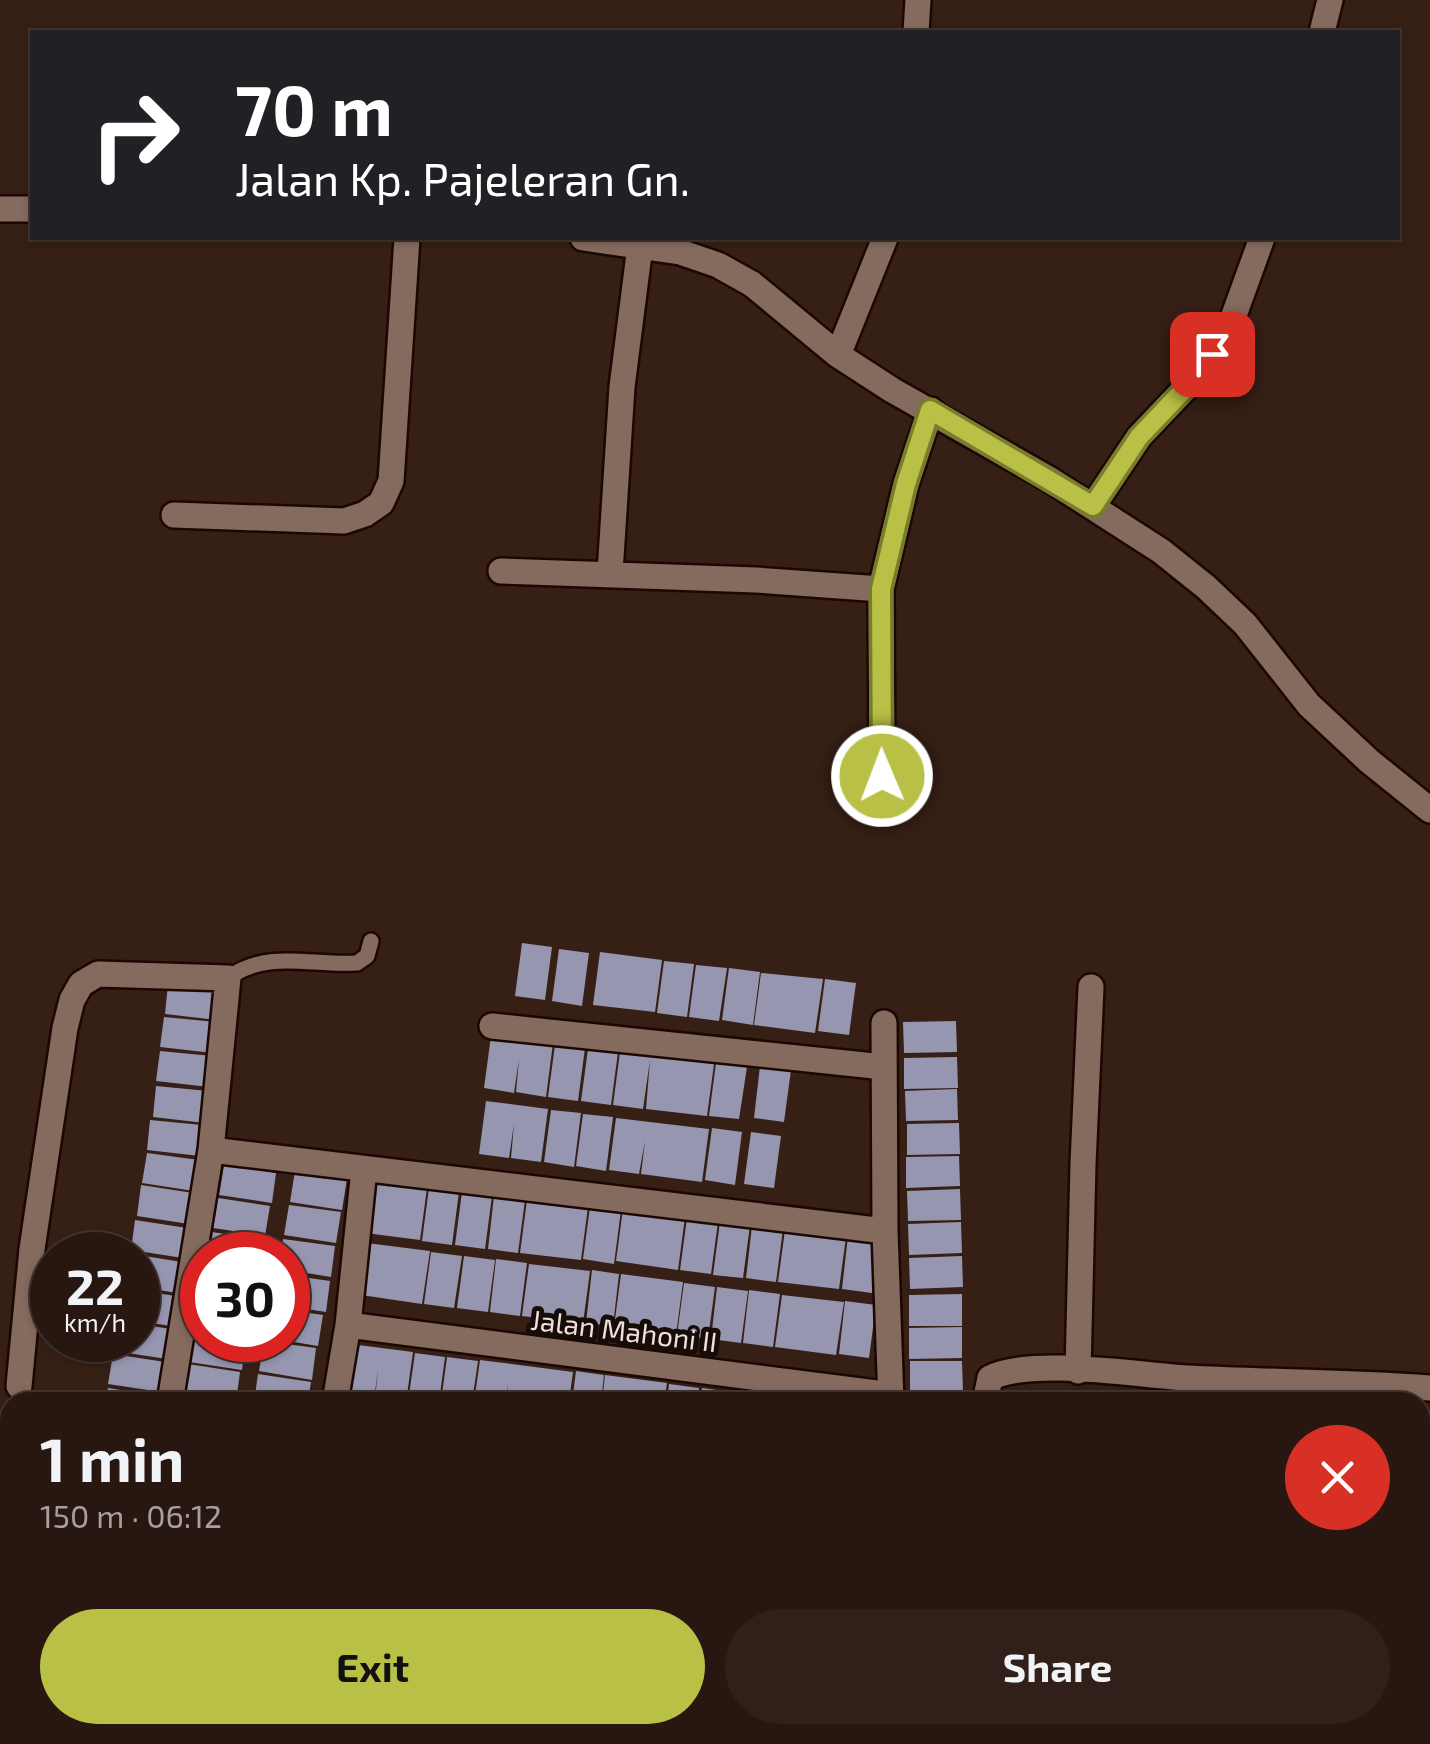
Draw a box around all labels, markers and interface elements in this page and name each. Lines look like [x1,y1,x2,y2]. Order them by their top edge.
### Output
text: 70 m [235,66,393,150]
icon: right [70,70,200,200]
text: Jalan Kp. Pajeleran Gn. [235,151,690,205]
pin [1170,312,1255,397]
icon: arrive [1185,327,1240,382]
position arrow [830,724,934,828]
speed limit sign: 30 [180,1232,310,1362]
text: 22 [66,1255,124,1315]
street label: Jalan Mahoni II [529,1302,719,1358]
text: km/h [64,1307,126,1337]
text: 1 min [40,1422,184,1494]
button: close [1285,1425,1390,1530]
text: 150 m · 06:12 [40,1496,222,1534]
button: Exit [40,1609,705,1724]
button: Share [725,1609,1390,1724]

